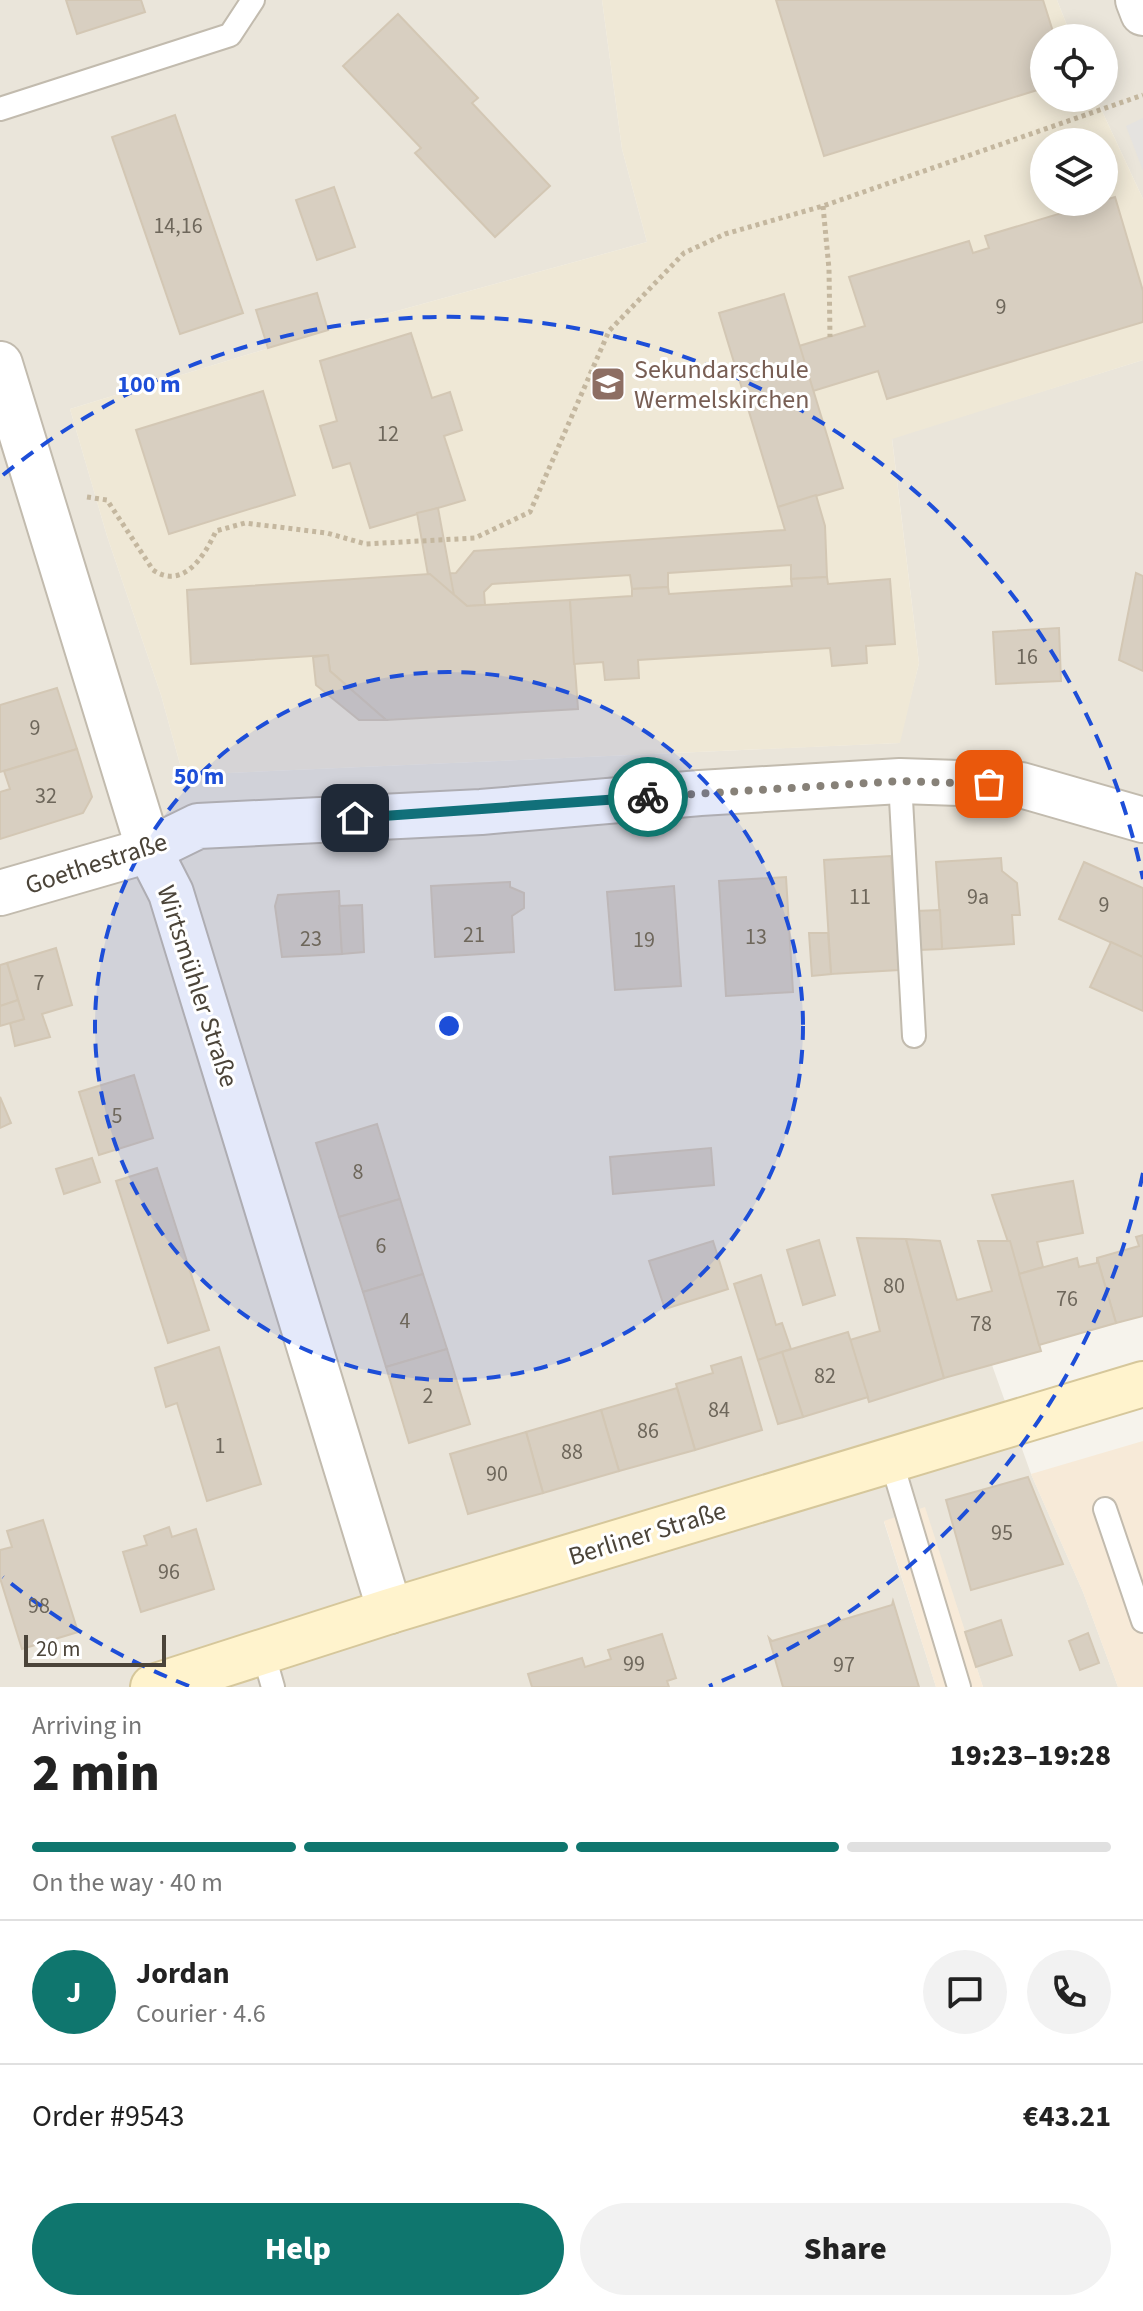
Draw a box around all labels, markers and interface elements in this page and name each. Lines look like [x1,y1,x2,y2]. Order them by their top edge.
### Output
map controls [1030,24,1118,216]
button: locate [1030,24,1118,112]
button: layers [1030,128,1118,216]
house number: 14,16 [153,210,203,242]
house number: 9 [996,291,1006,323]
place label: Sekundarschule Wermelskirchen [634,351,809,418]
school or university icon: Sekundarschule Wermelskirchen [589,365,627,403]
text: 100 m [117,367,181,402]
house number: 12 [377,418,399,450]
house number: 16 [1016,641,1038,673]
house number: 9 [30,712,40,744]
pin [955,750,1023,818]
courier [608,757,688,837]
text: 50 m [174,759,224,794]
icon: bag [967,762,1011,806]
icon: bike [626,775,670,819]
house number: 32 [35,780,57,812]
pin [321,784,389,852]
icon: home [333,796,377,840]
street label: Goethestraße [20,823,172,904]
street label: Wirtsmühler Straße [147,880,248,1092]
house number: 11 [849,881,871,913]
house number: 9a [967,881,989,913]
house number: 9 [1099,889,1109,921]
house number: 21 [463,919,485,951]
house number: 13 [745,921,767,953]
house number: 23 [300,923,322,955]
house number: 19 [633,924,655,956]
house number: 7 [34,967,45,999]
centre of rings [435,1012,463,1040]
house number: 5 [112,1100,122,1132]
house number: 8 [353,1156,364,1188]
house number: 6 [376,1230,387,1262]
house number: 80 [883,1270,905,1302]
house number: 76 [1056,1283,1078,1315]
house number: 4 [400,1305,411,1337]
house number: 78 [970,1308,992,1340]
house number: 82 [814,1360,836,1392]
house number: 2 [423,1380,433,1412]
house number: 84 [708,1394,730,1426]
house number: 86 [637,1415,659,1447]
house number: 1 [215,1430,225,1462]
house number: 88 [561,1436,583,1468]
house number: 90 [486,1458,508,1490]
street label: Berliner Straße [564,1492,731,1575]
house number: 95 [991,1517,1013,1549]
house number: 96 [158,1556,180,1588]
house number: 98 [28,1590,50,1622]
scale bar [24,1631,166,1667]
text: 20 m [36,1633,81,1665]
house number: 99 [623,1648,645,1680]
house number: 97 [833,1649,855,1681]
text: Arriving in [32,1707,142,1744]
text: 19:23–19:28 [950,1734,1111,1777]
text: 2 min [32,1737,160,1811]
text: On the way · 40 m [32,1864,223,1901]
button: chat [923,1950,1007,2034]
button: phone [1027,1950,1111,2034]
text: Jordan [136,1952,230,1995]
text: J [66,1971,82,2014]
text: Courier · 4.6 [136,1995,266,2032]
text: Order #9543 [32,2095,185,2138]
text: €43.21 [1023,2095,1111,2138]
button: Help [32,2203,564,2295]
button: Share [580,2203,1111,2295]

